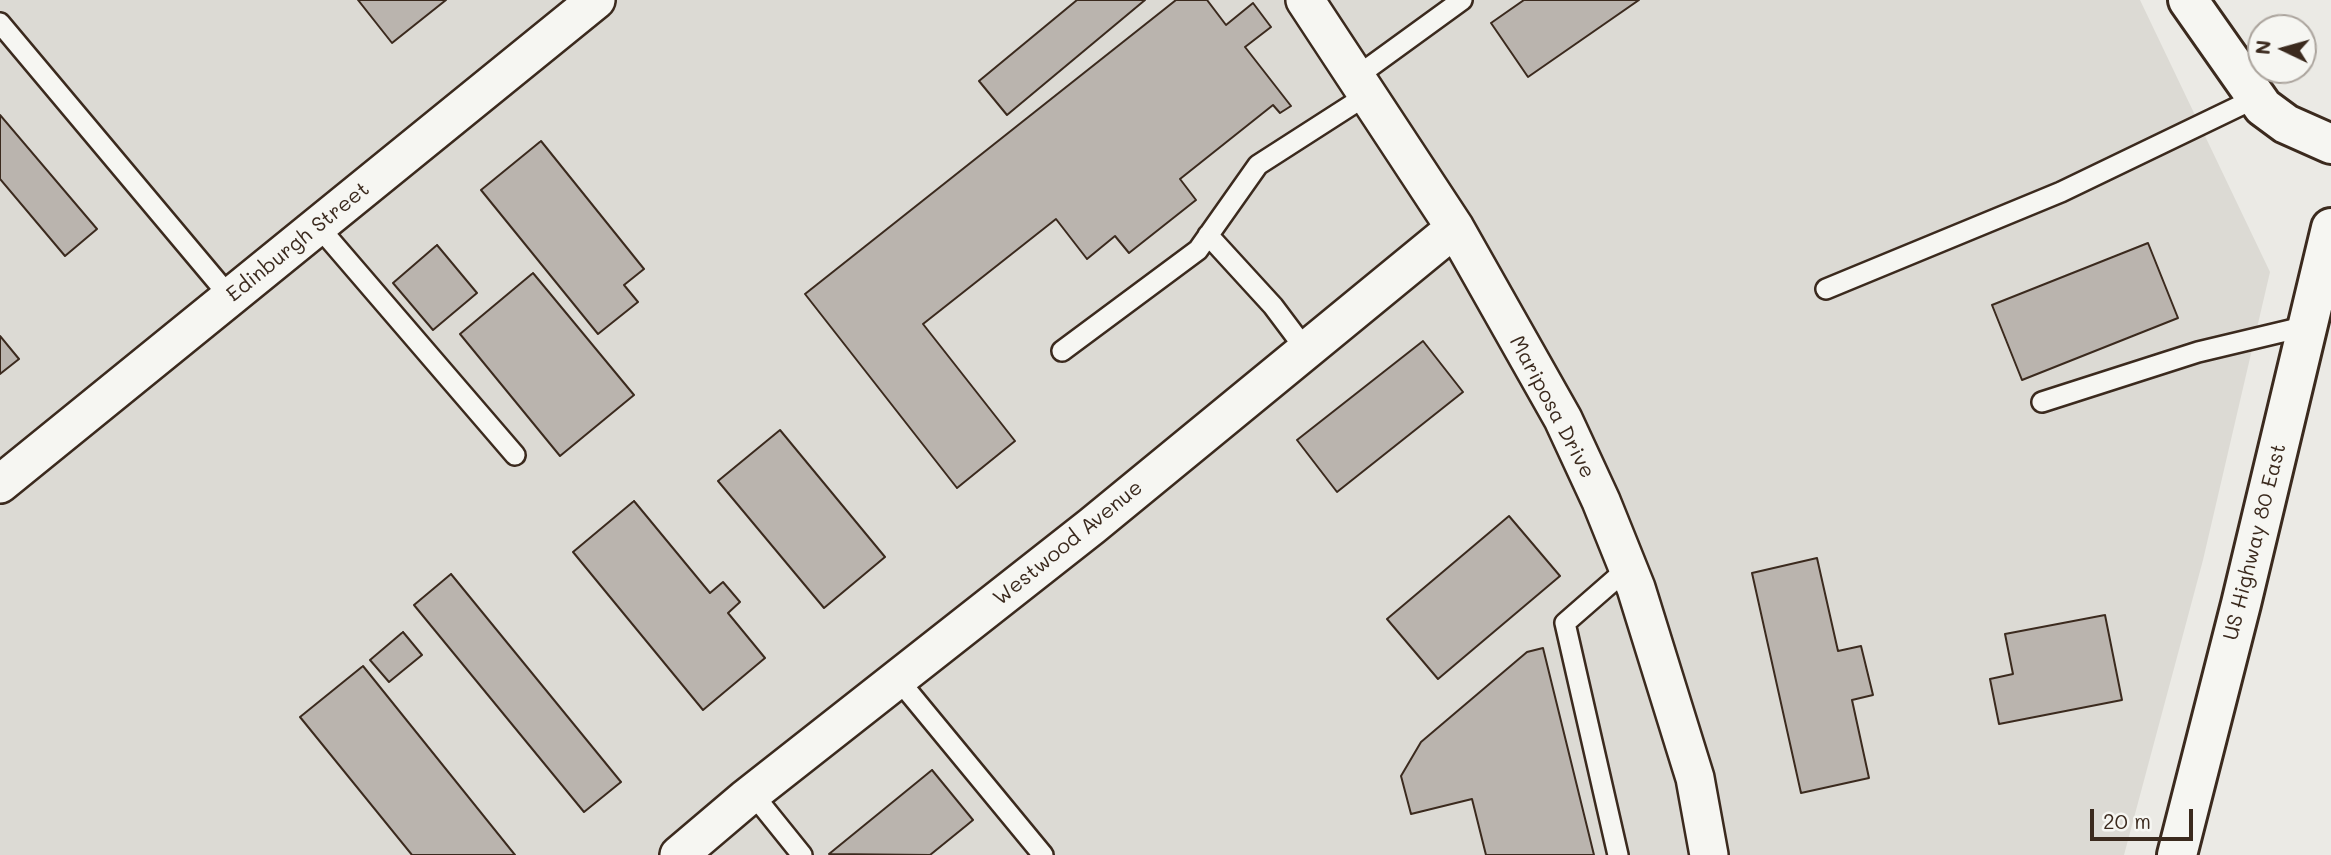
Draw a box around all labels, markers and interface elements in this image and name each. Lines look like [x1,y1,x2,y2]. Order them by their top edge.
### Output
north arrow [2247,14,2317,84]
text: N [2249,39,2276,56]
street label: Edinburgh Street [222,177,374,307]
street label: Mariposa Drive [1504,331,1600,483]
street label: US Highway 80 East [2218,441,2292,643]
street label: Westwood Avenue [988,475,1148,611]
scale bar [2093,796,2196,840]
text: 20 m [2103,807,2151,834]

